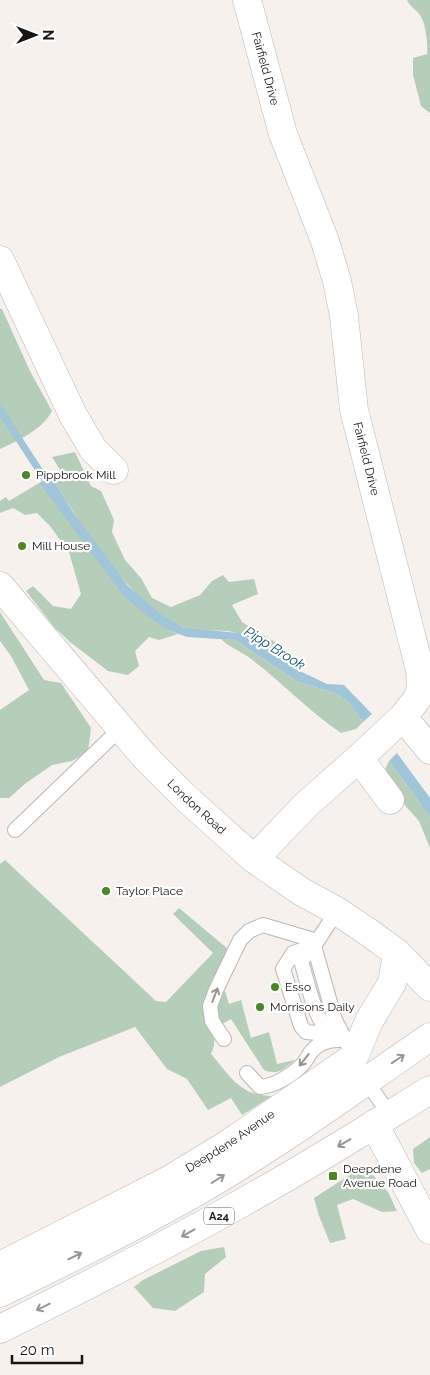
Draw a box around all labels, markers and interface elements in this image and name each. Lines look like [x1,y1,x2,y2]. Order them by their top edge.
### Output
north arrow [10,10,60,60]
text: N [40,30,56,40]
street label: Fairfield Drive [249,30,282,107]
street label: Fairfield Drive [350,421,382,497]
place label: Pippbrook Mill [36,468,116,482]
marker: Pippbrook Mill [20,469,32,481]
place label: Mill House [32,539,90,553]
marker: Mill House [16,540,28,552]
water label: Pipp Brook [242,623,309,673]
street label: London Road [164,776,229,837]
place label: Taylor Place [116,884,183,898]
marker: Taylor Place [100,885,112,897]
place label: Esso [285,980,311,994]
marker: Esso [269,981,281,993]
one-way arrow [211,988,220,1003]
place label: Morrisons Daily [270,1000,355,1014]
marker: Morrisons Daily [254,1001,266,1013]
one-way arrow [299,1054,310,1067]
one-way arrow [391,1054,405,1064]
street label: Deepdene Avenue [183,1107,277,1175]
one-way arrow [337,1138,351,1148]
place label: Deepdene Avenue Road [343,1162,417,1190]
marker: Deepdene Avenue Road [327,1170,339,1182]
one-way arrow [210,1174,224,1184]
road number: A24 [204,1208,234,1224]
one-way arrow [180,1228,195,1238]
one-way arrow [67,1251,82,1260]
one-way arrow [36,1302,51,1312]
scale bar [12,1332,82,1364]
text: 20 m [20,1341,55,1359]

